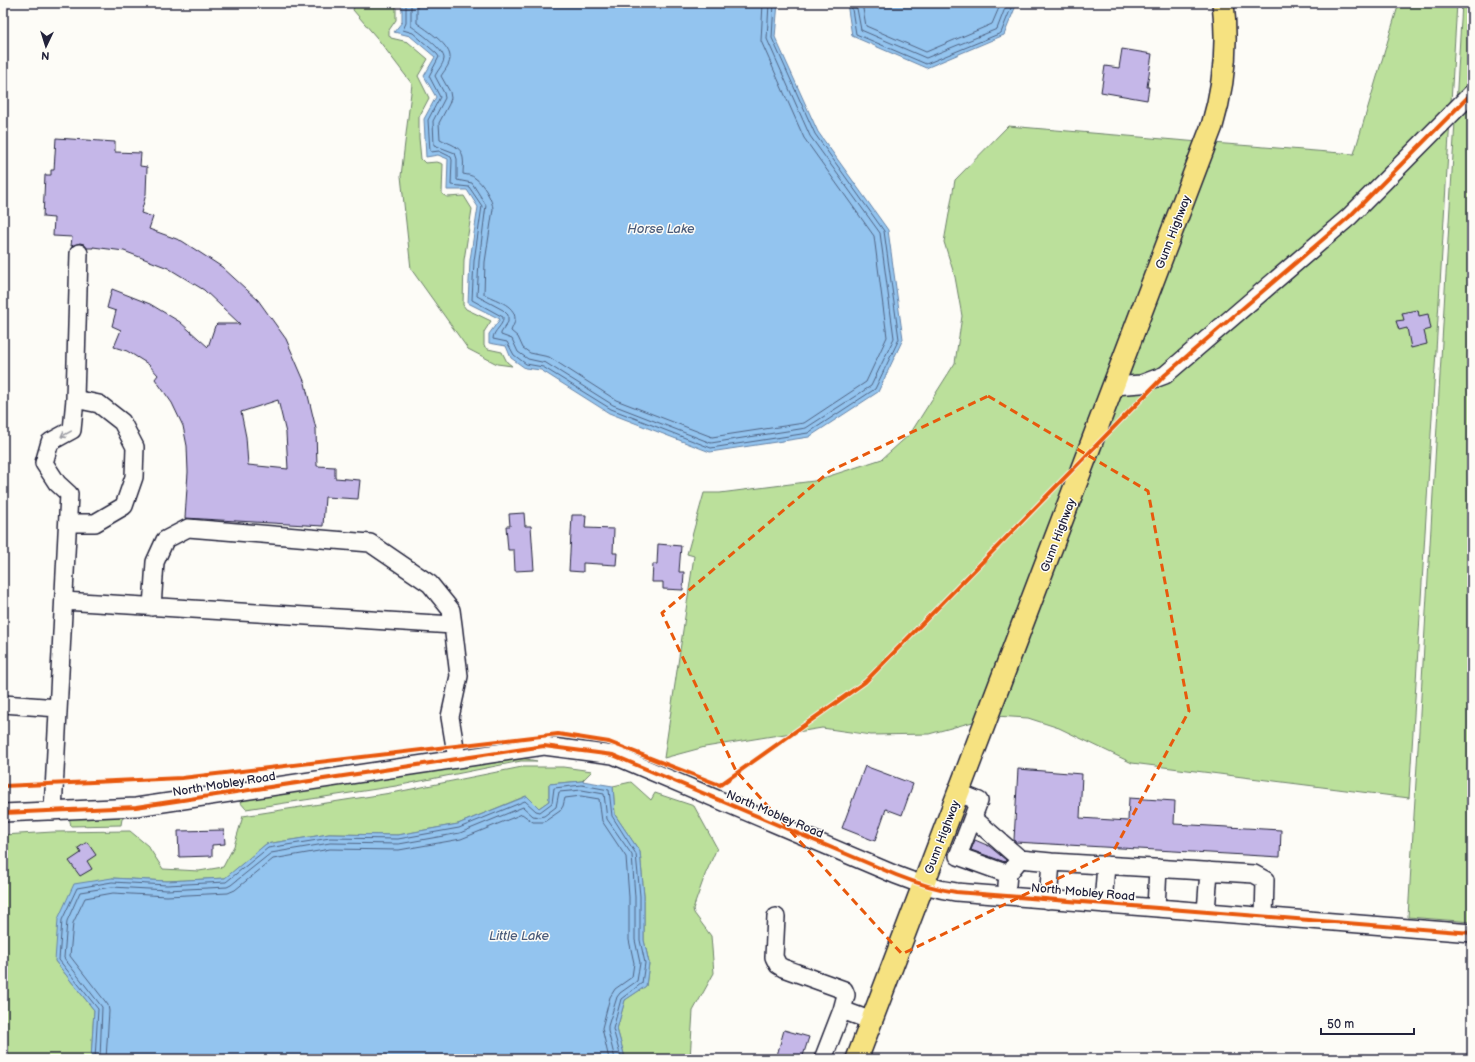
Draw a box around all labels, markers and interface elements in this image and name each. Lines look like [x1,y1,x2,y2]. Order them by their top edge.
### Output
north arrow [26,26,66,66]
text: N [41,49,50,62]
street label: Gunn Highway [1153,193,1195,271]
water label: Horse Lake [627,221,695,237]
one-way arrow [60,430,72,438]
street label: Gunn Highway [1038,496,1080,574]
street label: North Mobley Road [171,769,277,800]
street label: North Mobley Road [724,787,826,842]
street label: Gunn Highway [922,798,964,876]
street label: North Mobley Road [1030,880,1136,905]
water label: Little Lake [489,928,549,944]
scale bar [1321,1010,1414,1036]
text: 50 m [1327,1017,1354,1032]

